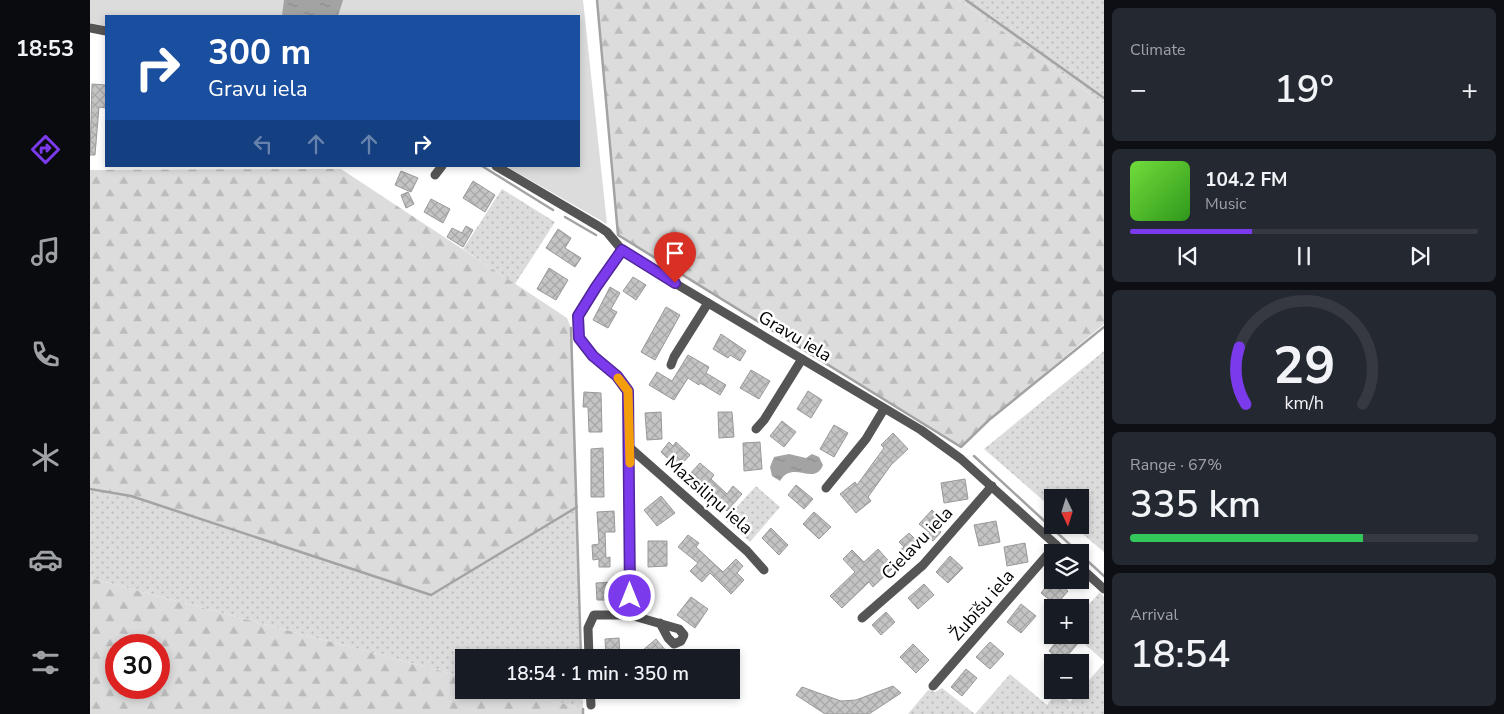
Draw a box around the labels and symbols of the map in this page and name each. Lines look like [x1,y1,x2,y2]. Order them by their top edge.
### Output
pin [654,232,696,283]
street label: Gravu iela [754,305,836,367]
street label: Mazsiliņu iela [660,450,758,540]
north arrow [1044,489,1089,534]
street label: Cielavu iela [876,501,958,585]
street label: Žubīšu iela [944,564,1020,646]
position arrow [603,569,655,621]
speed limit sign: 30 [105,634,170,699]

